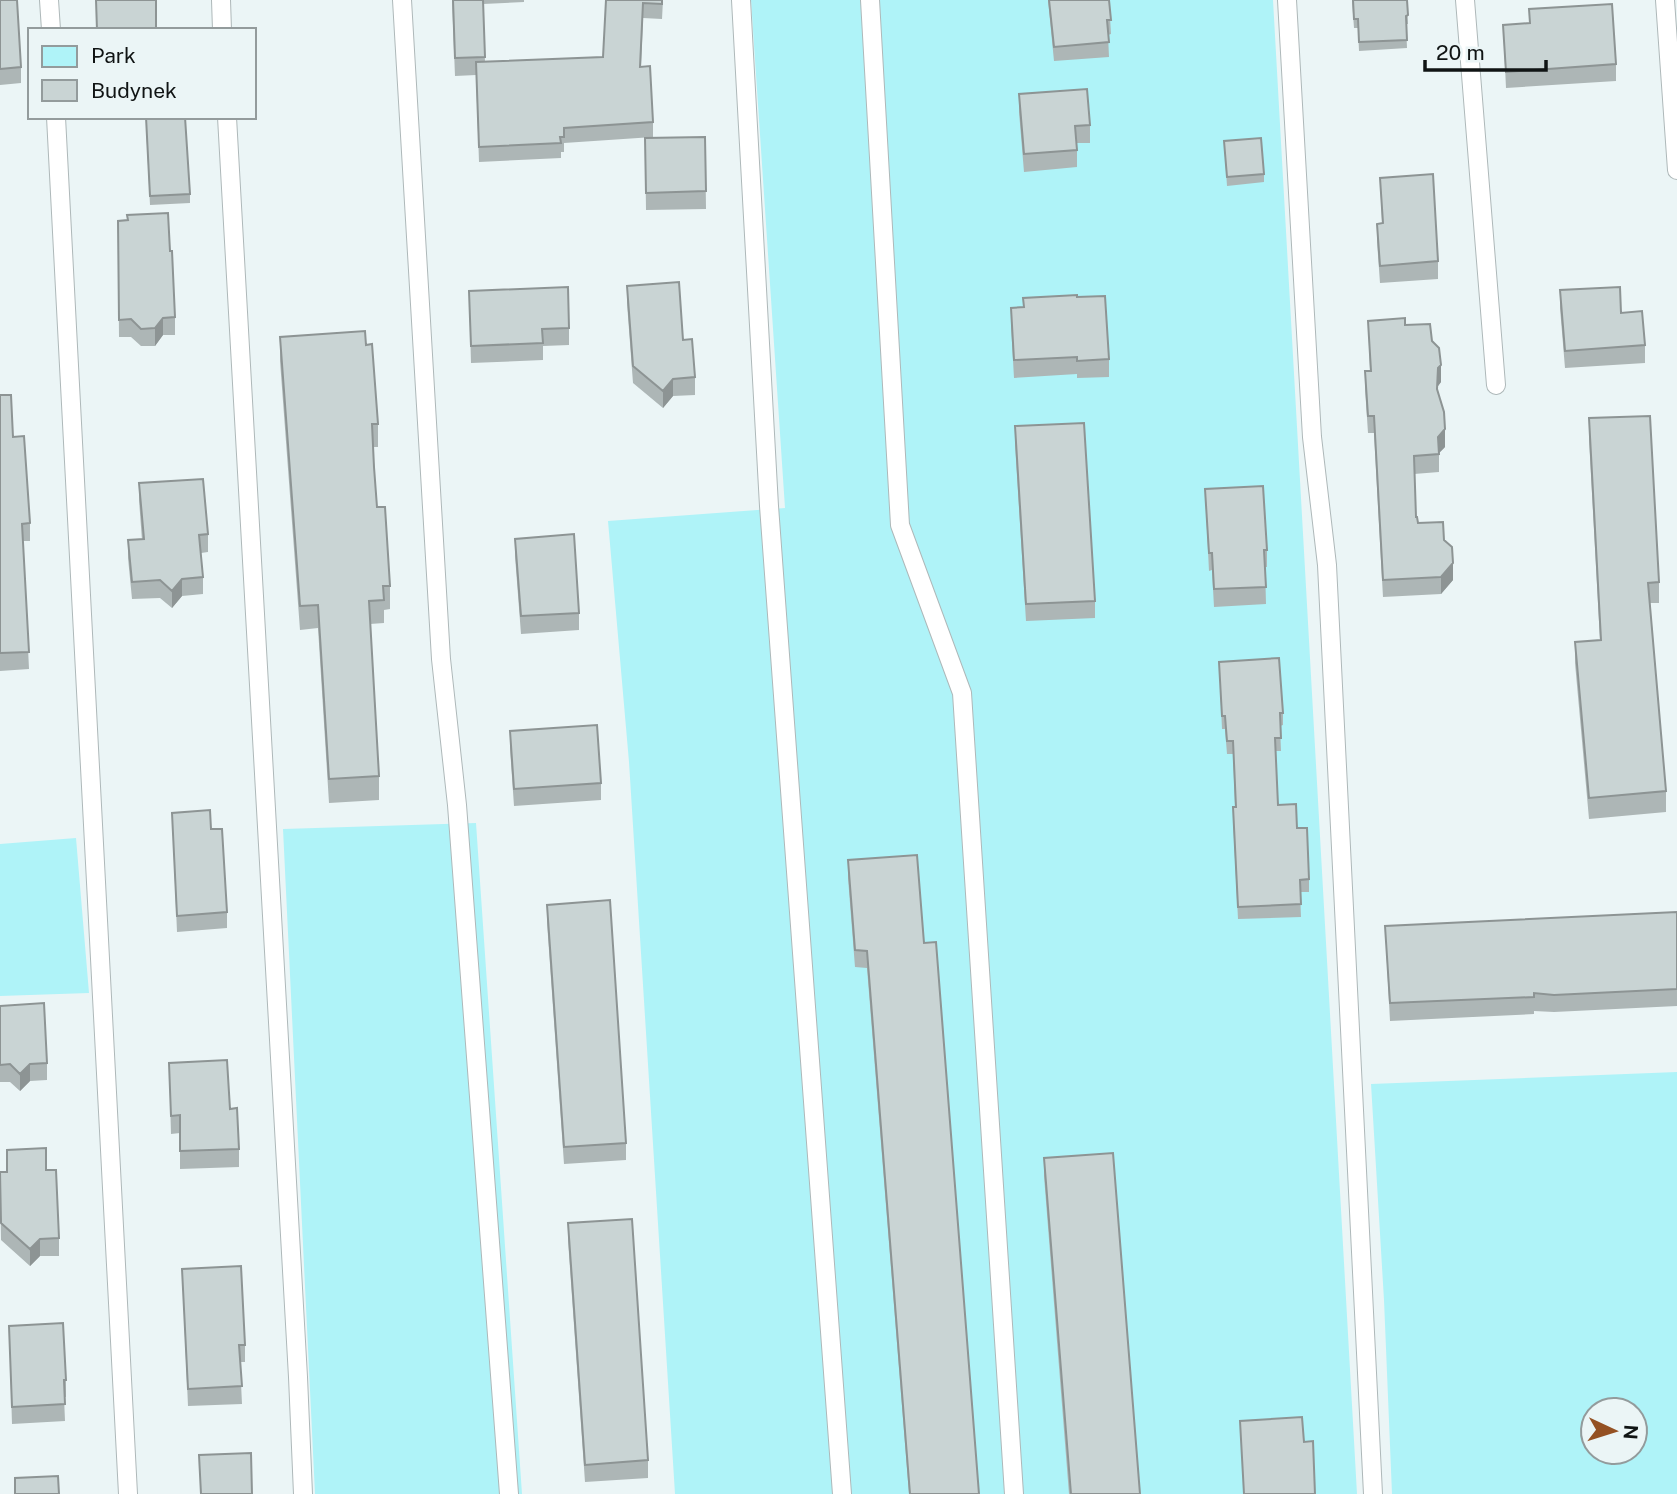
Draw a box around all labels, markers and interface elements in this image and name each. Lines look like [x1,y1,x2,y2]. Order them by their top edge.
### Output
legend [28,28,256,119]
scale bar [1425,28,1546,72]
text: 20 m [1436,40,1485,65]
text: Park [91,43,136,68]
text: Budynek [91,78,177,103]
north arrow [1579,1396,1649,1466]
text: N [1619,1424,1642,1440]

